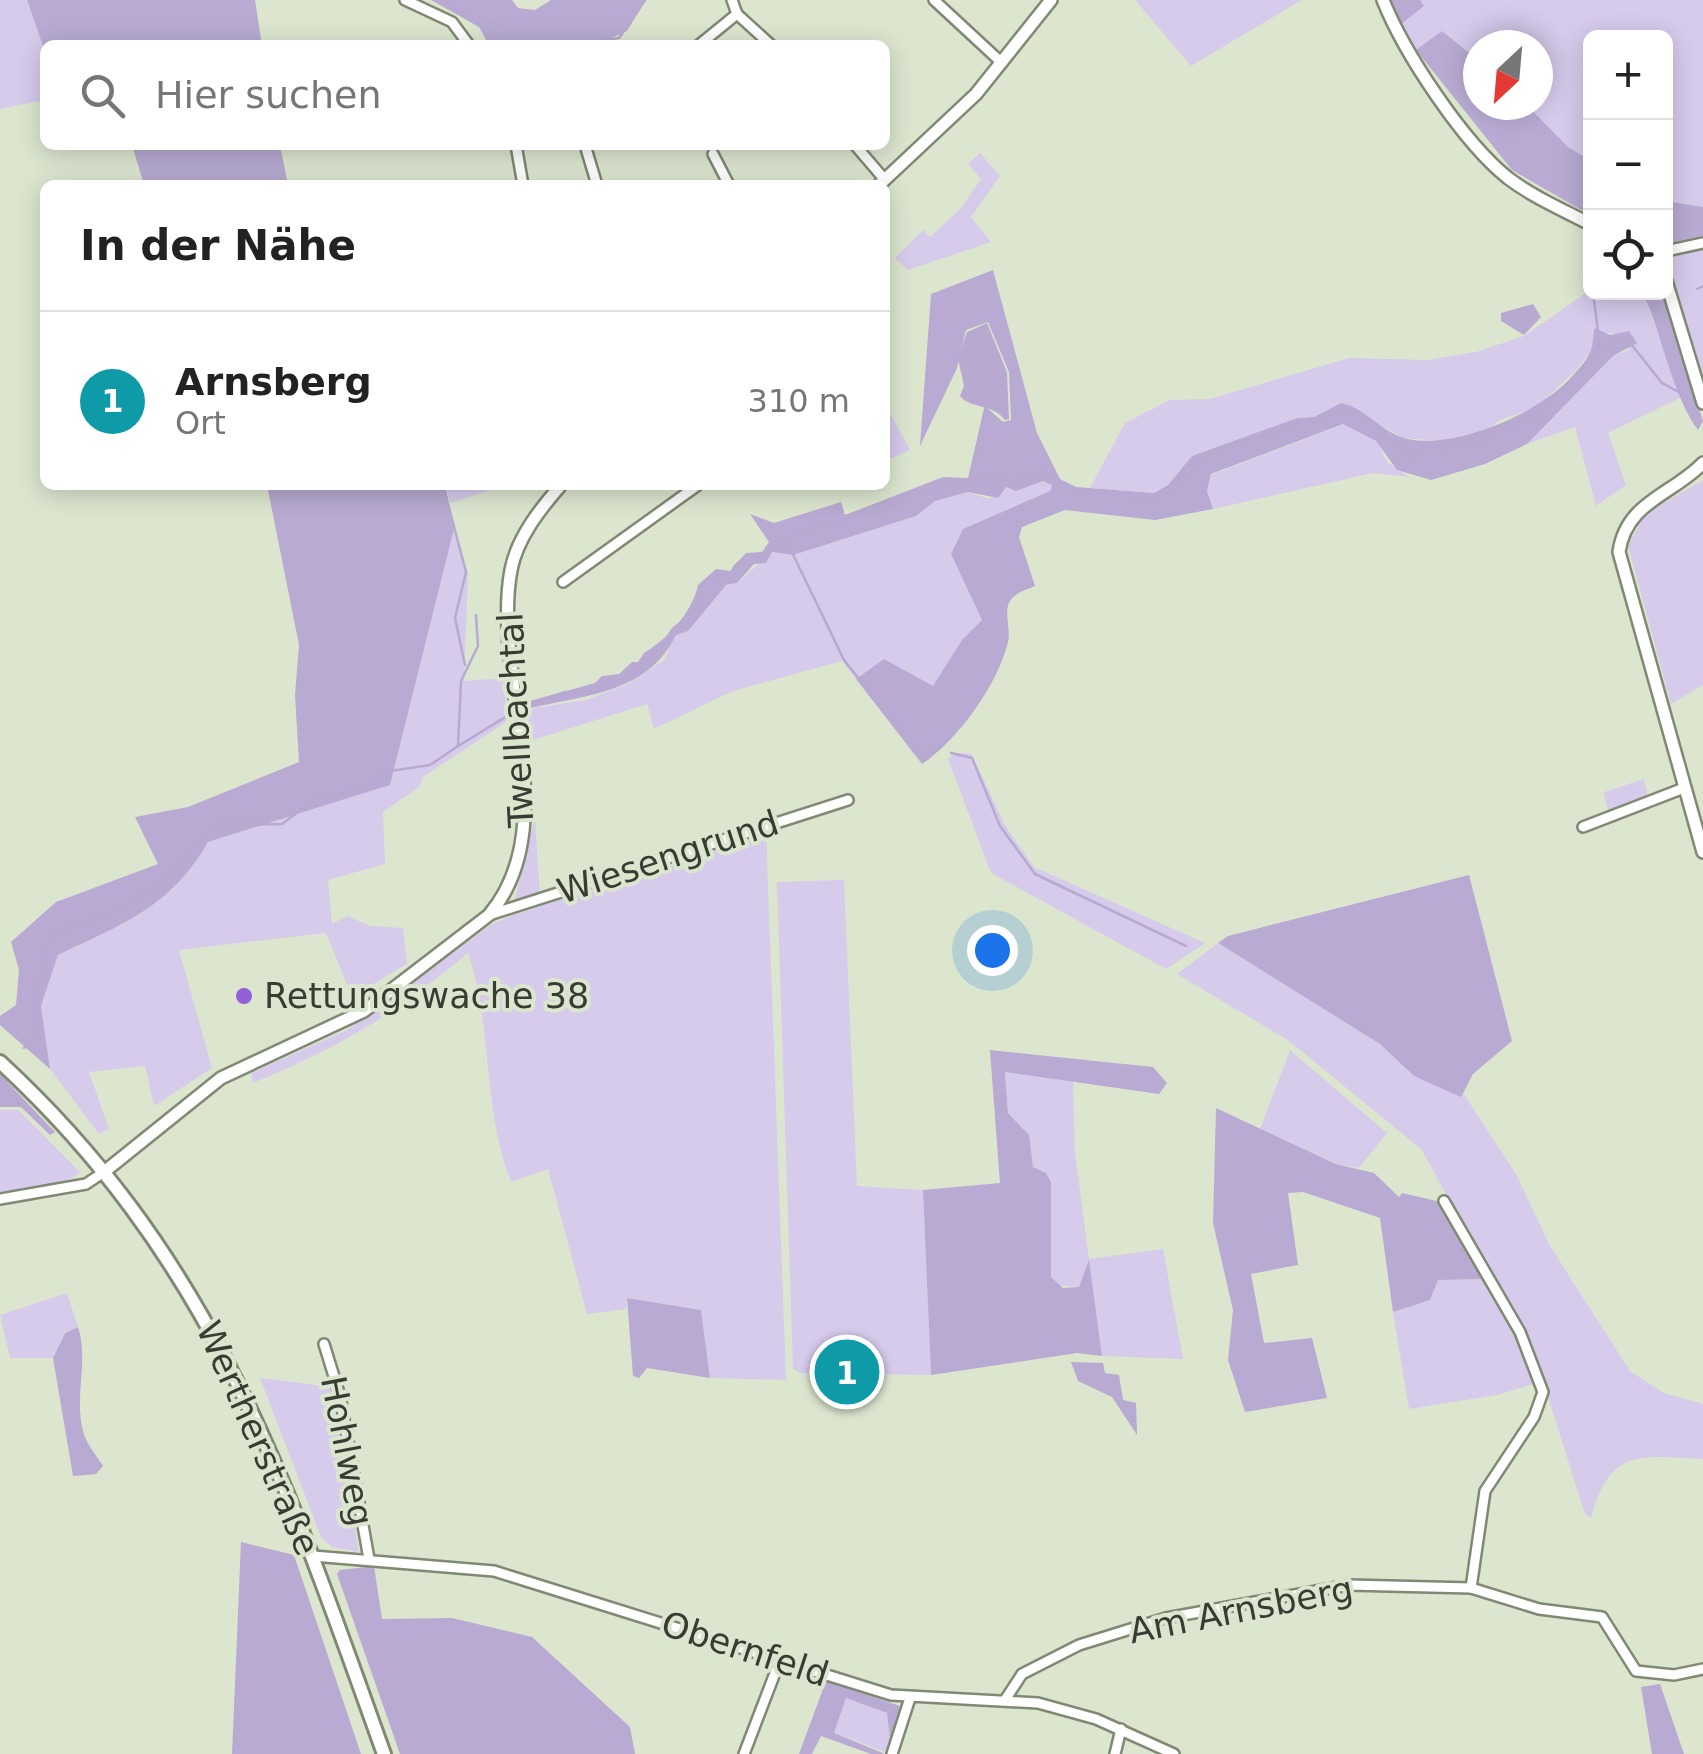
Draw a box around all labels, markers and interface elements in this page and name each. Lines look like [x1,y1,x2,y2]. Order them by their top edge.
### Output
north arrow [1463,30,1553,120]
map controls [1583,30,1673,300]
button: + [1583,30,1673,120]
search box [40,40,890,150]
icon: search [75,68,130,123]
text: Hier suchen [155,73,382,117]
button: − [1583,120,1673,210]
button: locate [1583,210,1673,300]
text: In der Nähe [80,221,356,270]
text: Arnsberg [175,360,372,404]
text: 1 [101,382,124,420]
text: 310 m [748,382,850,420]
text: Ort [175,404,226,442]
street label: Twellbachtal [490,612,542,829]
street label: Wiesengrund [552,802,784,912]
your location [967,925,1018,976]
place label: Rettungswache 38 [264,976,589,1016]
marker: Rettungswache 38 [233,985,255,1007]
street label: Wertherstraße [189,1315,327,1561]
pin: 1 [814,1334,880,1410]
street label: Hohlweg [313,1373,381,1529]
street label: Am Arnsberg [1126,1569,1356,1651]
street label: Obernfeld [657,1603,833,1695]

